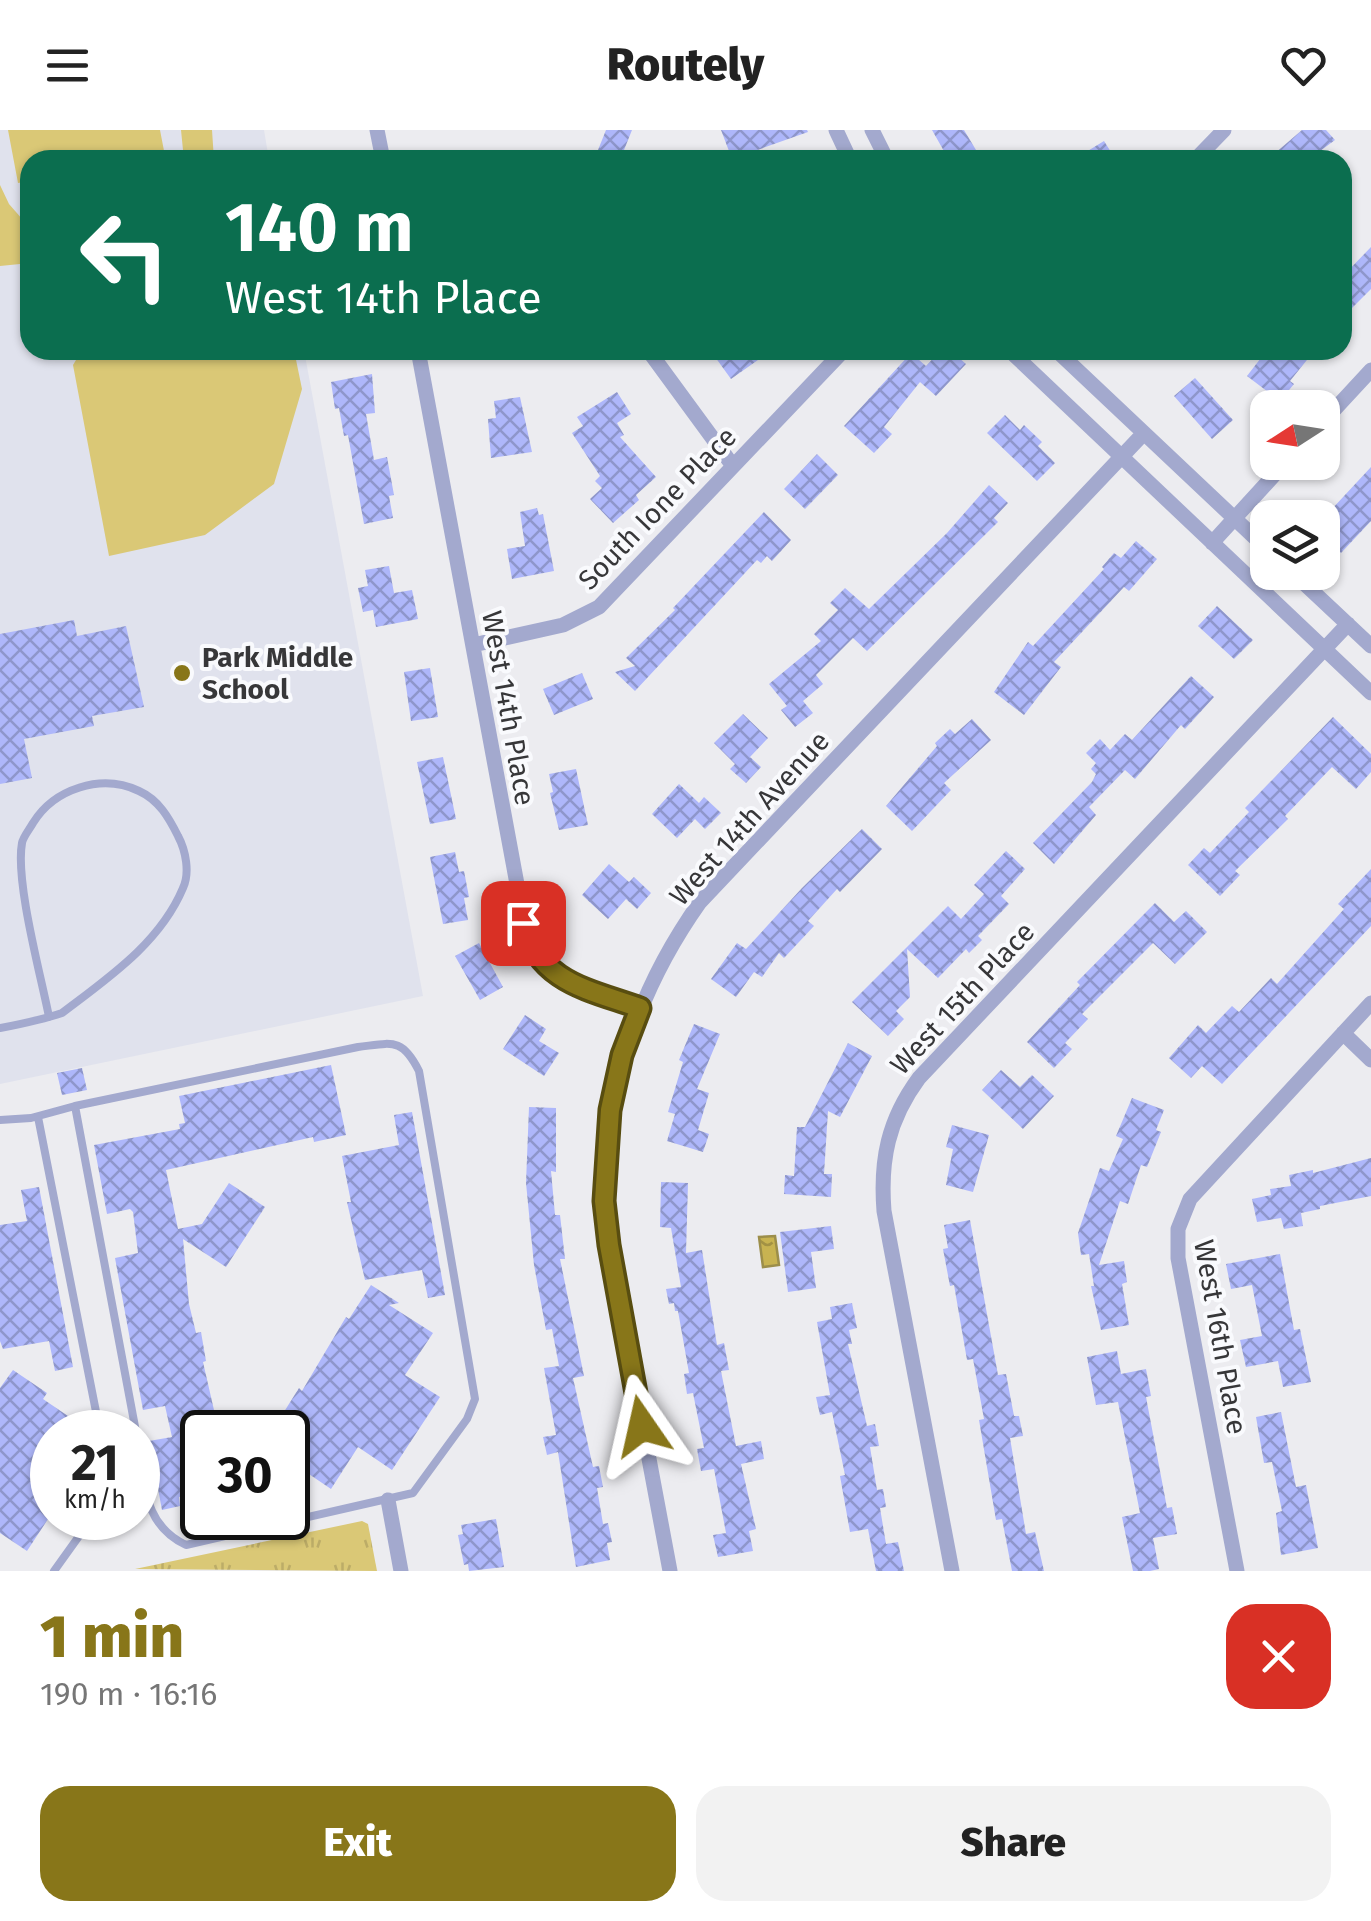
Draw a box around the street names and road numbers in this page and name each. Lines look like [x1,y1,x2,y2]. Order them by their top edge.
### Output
street label: South Ione Place [572,420,743,596]
street label: West 14th Place [475,608,542,808]
street label: West 14th Avenue [663,725,836,912]
street label: West 15th Place [883,915,1041,1081]
street label: West 16th Place [1187,1237,1254,1437]

